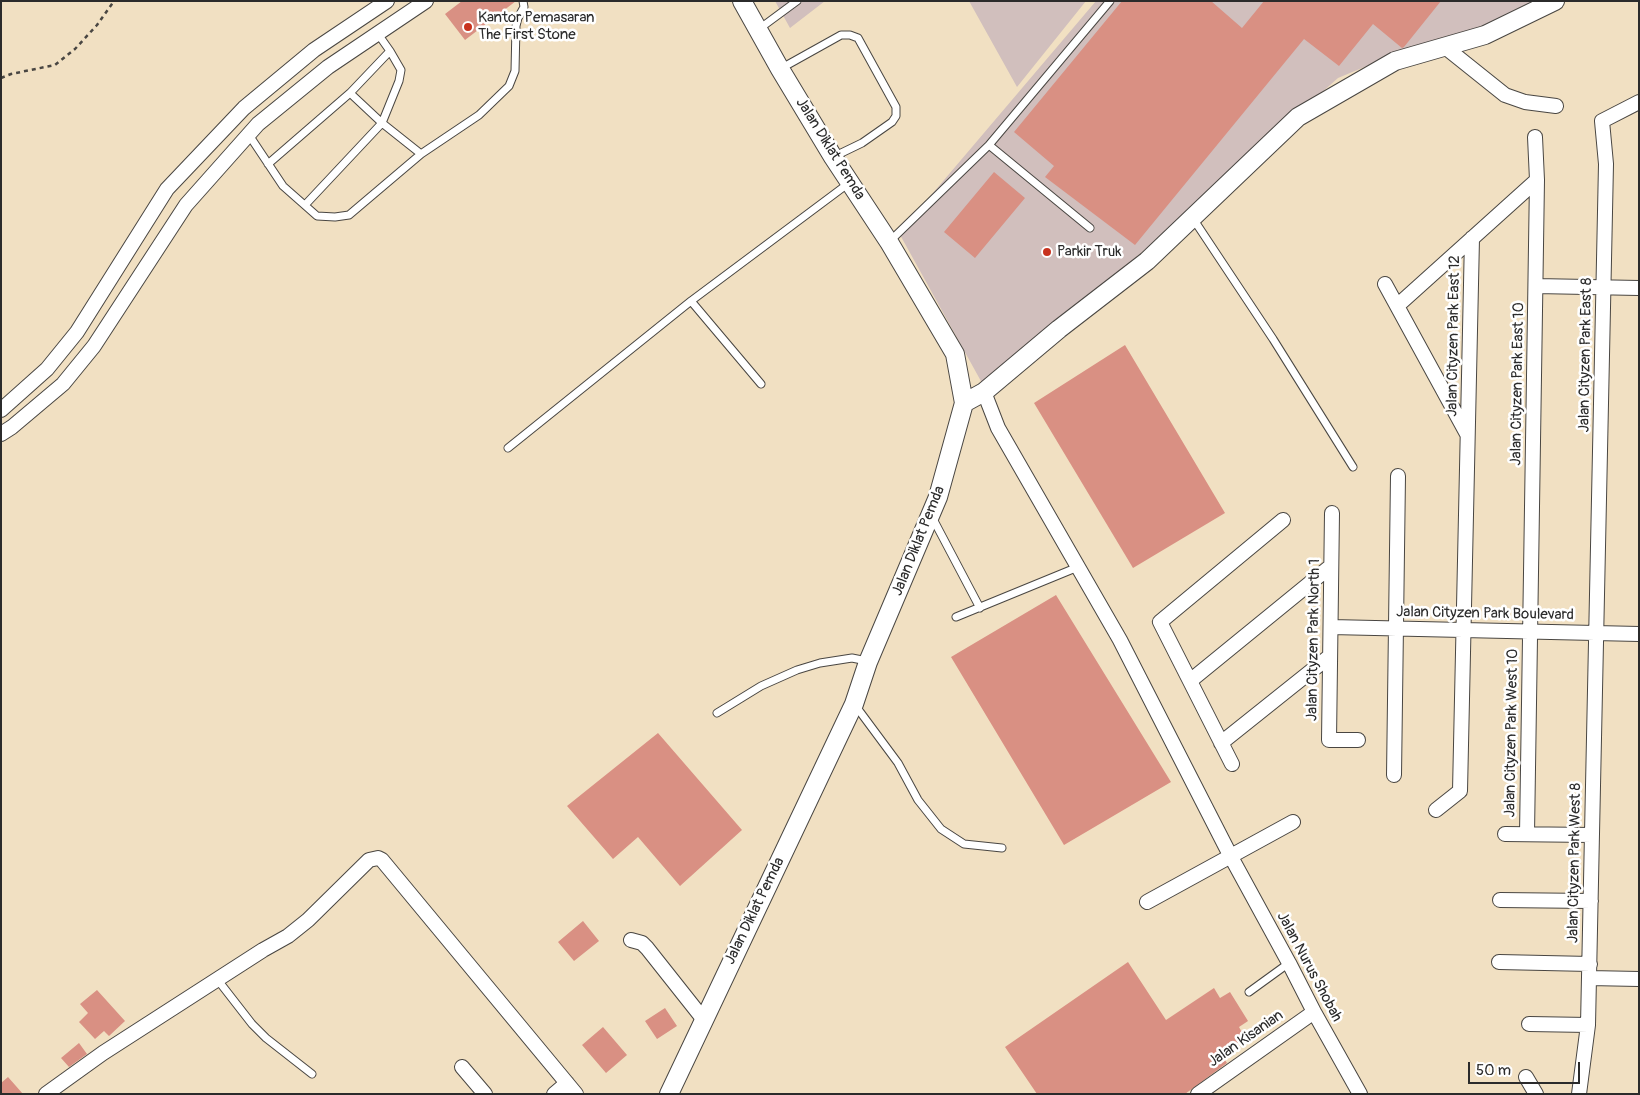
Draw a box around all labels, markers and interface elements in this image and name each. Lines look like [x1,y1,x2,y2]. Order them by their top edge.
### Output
place label: Kantor Pemasaran The First Stone [478,9,594,44]
marker: Kantor Pemasaran The First Stone [462,21,474,33]
street label: Jalan Diklat Pemda [791,95,869,203]
place label: Parkir Truk [1057,243,1122,261]
marker: Parkir Truk [1041,246,1053,258]
street label: Jalan Cityzen Park East 12 [1444,255,1464,417]
street label: Jalan Cityzen Park East 8 [1576,277,1596,433]
street label: Jalan Cityzen Park East 10 [1508,302,1528,466]
street label: Jalan Diklat Pemda [889,483,949,599]
street label: Jalan Cityzen Park North 1 [1304,559,1324,721]
street label: Jalan Cityzen Park Boulevard [1396,603,1574,625]
street label: Jalan Cityzen Park West 10 [1502,648,1522,818]
street label: Jalan Cityzen Park West 8 [1565,783,1585,943]
street label: Jalan Diklat Pemda [721,855,789,967]
street label: Jalan Nurus Shobah [1272,909,1346,1025]
street label: Jalan Kisanian [1205,1007,1287,1071]
scale bar [1470,1052,1582,1084]
text: 50 m [1476,1061,1511,1080]

